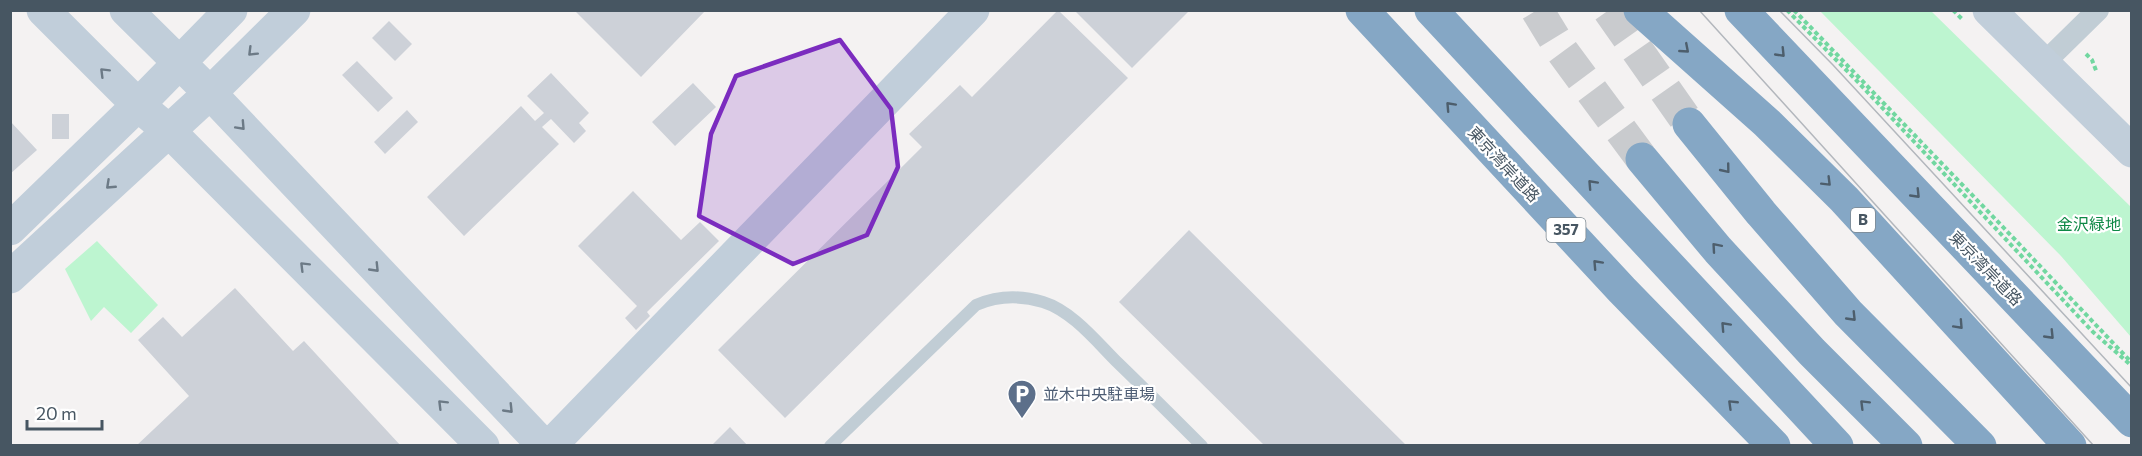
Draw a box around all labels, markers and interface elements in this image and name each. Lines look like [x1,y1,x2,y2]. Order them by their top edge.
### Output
one-way arrow [1678,41,1689,52]
one-way arrow [248,44,259,55]
one-way arrow [1774,45,1785,56]
one-way arrow [101,68,112,79]
one-way arrow [1446,102,1457,113]
one-way arrow [234,120,245,130]
street label: 東京湾岸道路 [1465,122,1544,205]
one-way arrow [1718,162,1729,173]
one-way arrow [1819,175,1830,186]
one-way arrow [106,178,117,189]
one-way arrow [1588,180,1599,190]
one-way arrow [1909,187,1920,198]
road number: B [1851,208,1875,232]
park label: 金沢緑地 [2057,214,2121,233]
road number: 357 [1546,218,1586,242]
street label: 東京湾岸道路 [1946,227,2027,309]
one-way arrow [1712,243,1723,254]
one-way arrow [1593,260,1604,271]
one-way arrow [368,261,379,271]
one-way arrow [300,262,311,273]
one-way arrow [1845,310,1856,321]
one-way arrow [1952,318,1963,329]
one-way arrow [1721,323,1732,333]
one-way arrow [2043,329,2054,339]
parking icon: 並木中央駐車場 [1006,378,1038,420]
place label: 並木中央駐車場 [1043,384,1155,403]
scale bar [27,393,102,431]
one-way arrow [438,401,449,412]
one-way arrow [1729,401,1740,412]
one-way arrow [1861,401,1872,412]
text: 20 m [36,402,77,424]
one-way arrow [502,402,513,413]

